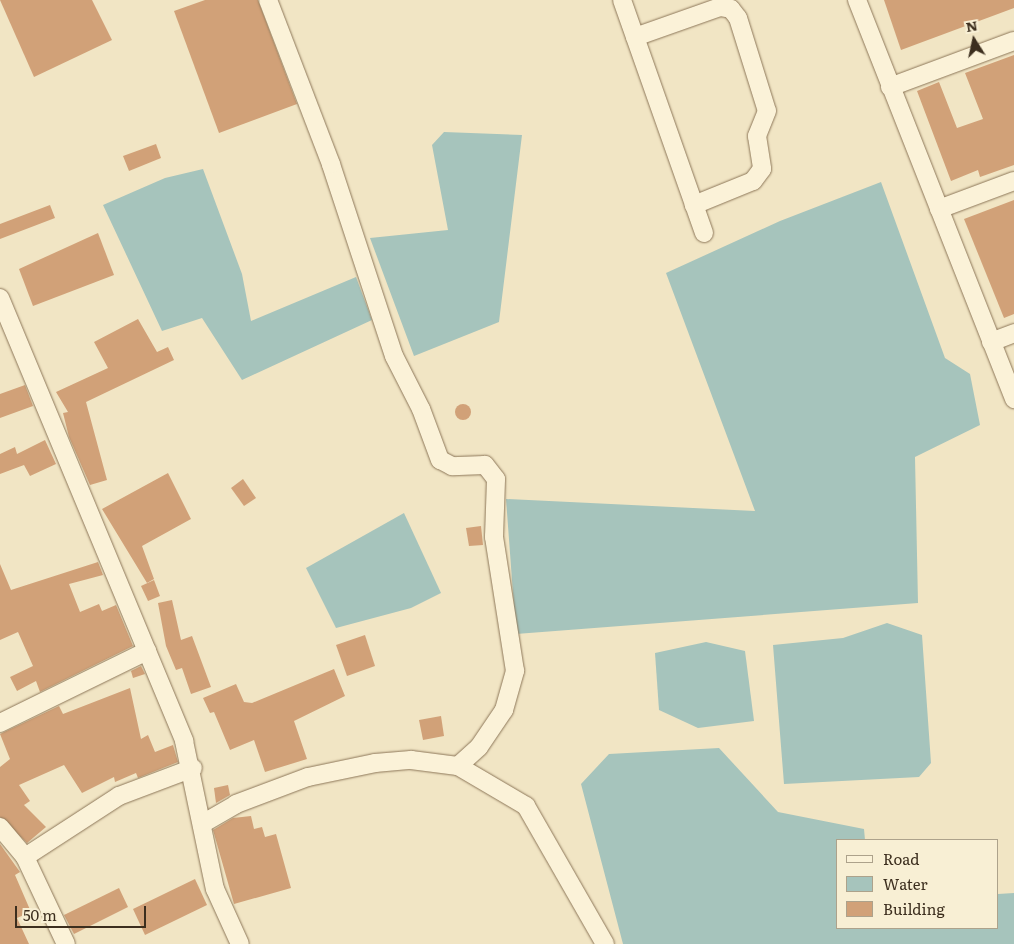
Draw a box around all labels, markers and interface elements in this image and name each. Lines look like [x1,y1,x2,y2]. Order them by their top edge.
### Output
text: N [964,14,979,36]
north arrow [949,15,999,65]
legend [836,839,999,929]
text: Road [883,847,919,870]
text: Water [883,872,928,895]
scale bar [18,896,149,928]
text: Building [883,897,945,920]
text: 50 m [23,903,57,926]

